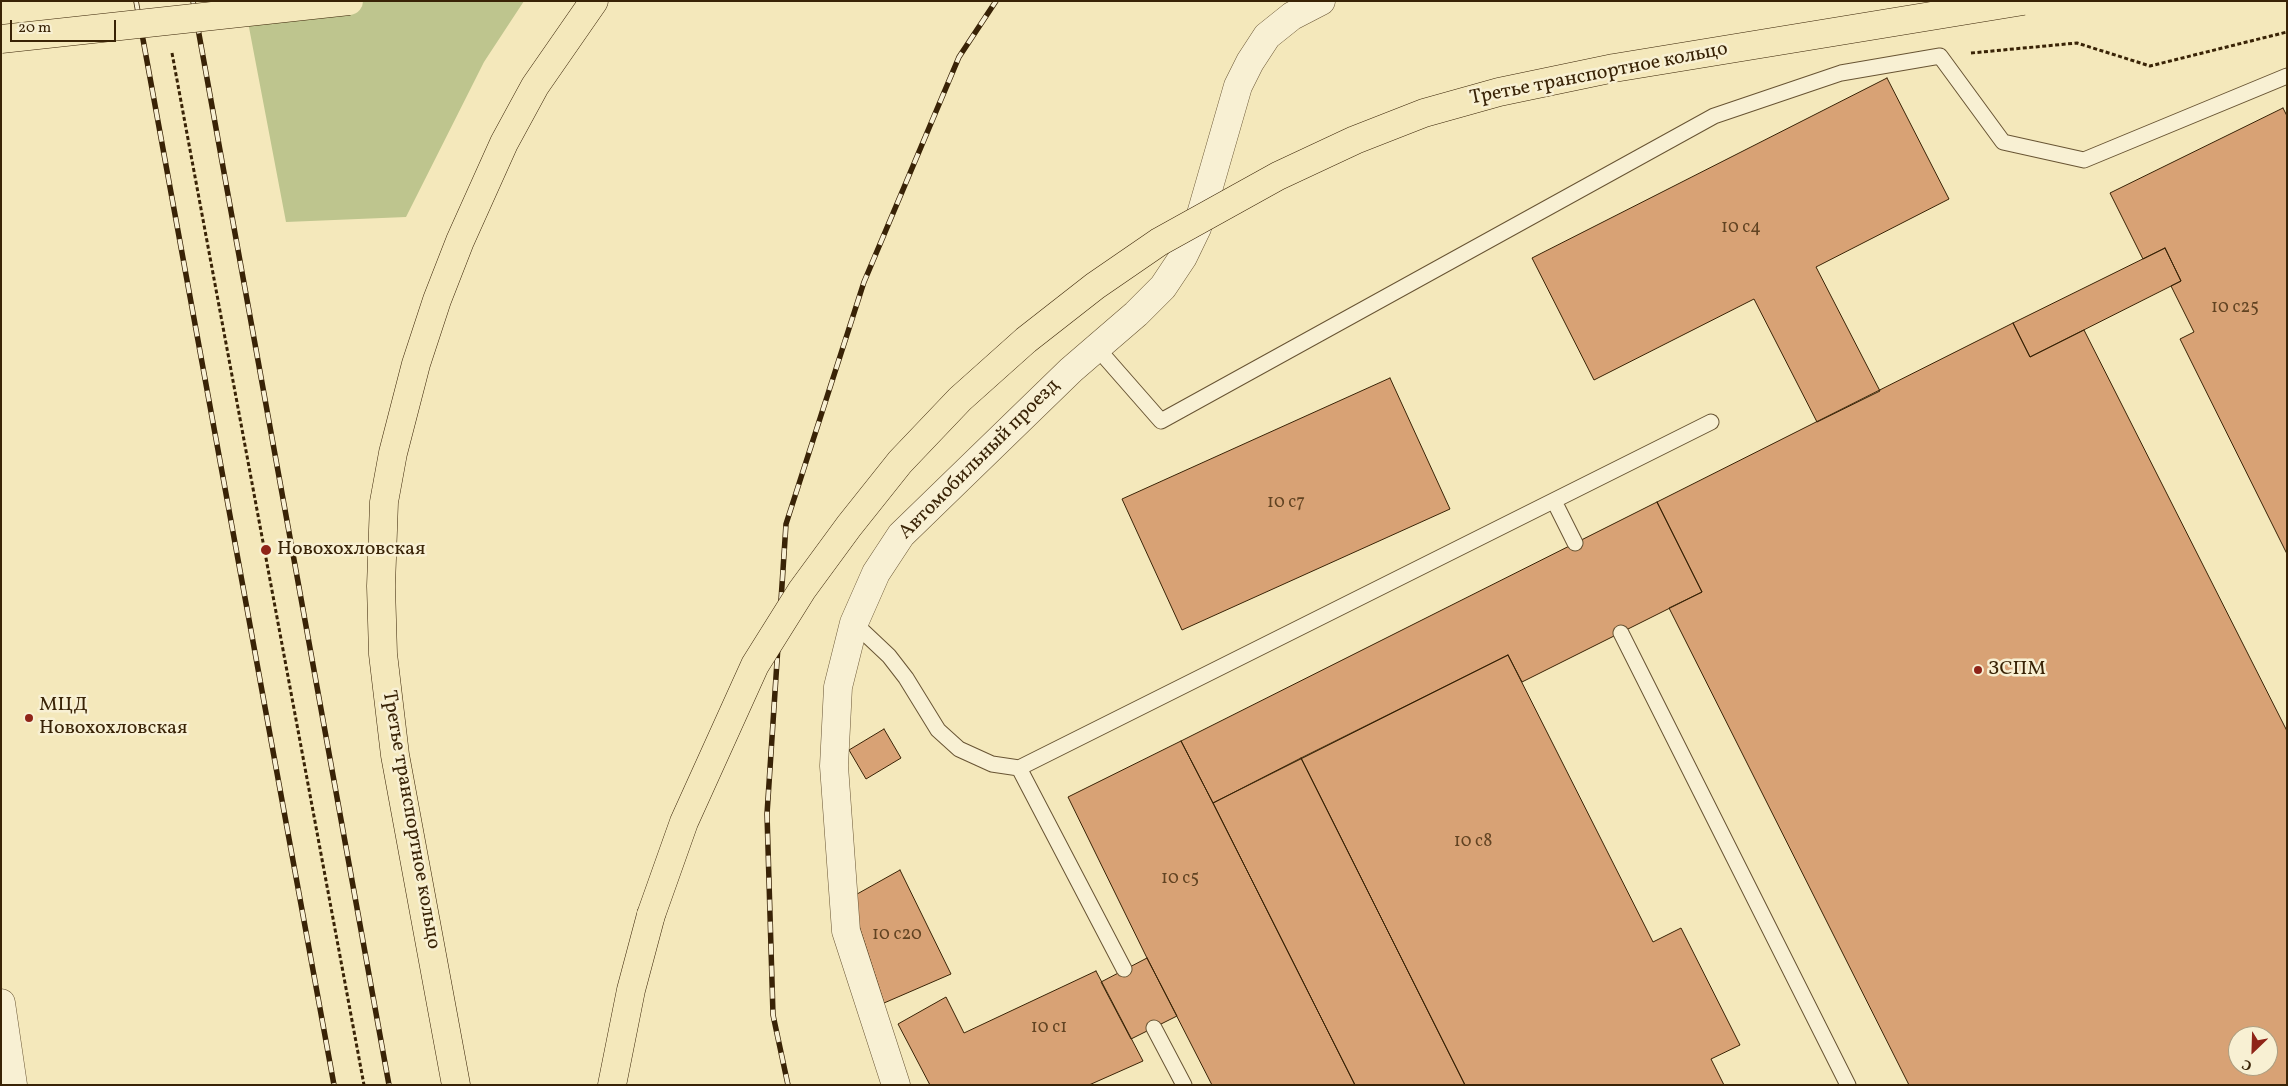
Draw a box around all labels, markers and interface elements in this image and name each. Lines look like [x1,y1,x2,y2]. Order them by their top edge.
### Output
scale bar [12,10,119,42]
text: 20 m [18,18,51,39]
street label: Третье транспортное кольцо [1468,38,1730,112]
house number: 10 с4 [1721,218,1761,240]
house number: 10 с25 [2211,298,2259,320]
street label: Автомобильный проезд [895,375,1065,545]
house number: 10 с7 [1267,493,1305,515]
place label: Новохохловская [277,538,425,562]
marker: Новохохловская [259,543,273,557]
place label: ЗСПМ [1988,658,2046,682]
marker: ЗСПМ [1972,664,1984,676]
street label: Третье транспортное кольцо [375,689,445,951]
place label: МЦД Новохохловская [39,694,187,741]
marker: МЦД Новохохловская [23,712,35,724]
house number: 10 с8 [1454,832,1492,854]
house number: 10 с5 [1161,869,1199,891]
house number: 10 c20 [872,925,922,947]
house number: 10 с1 [1031,1018,1067,1040]
north arrow [2228,1026,2278,1076]
text: С [2239,1054,2255,1075]

